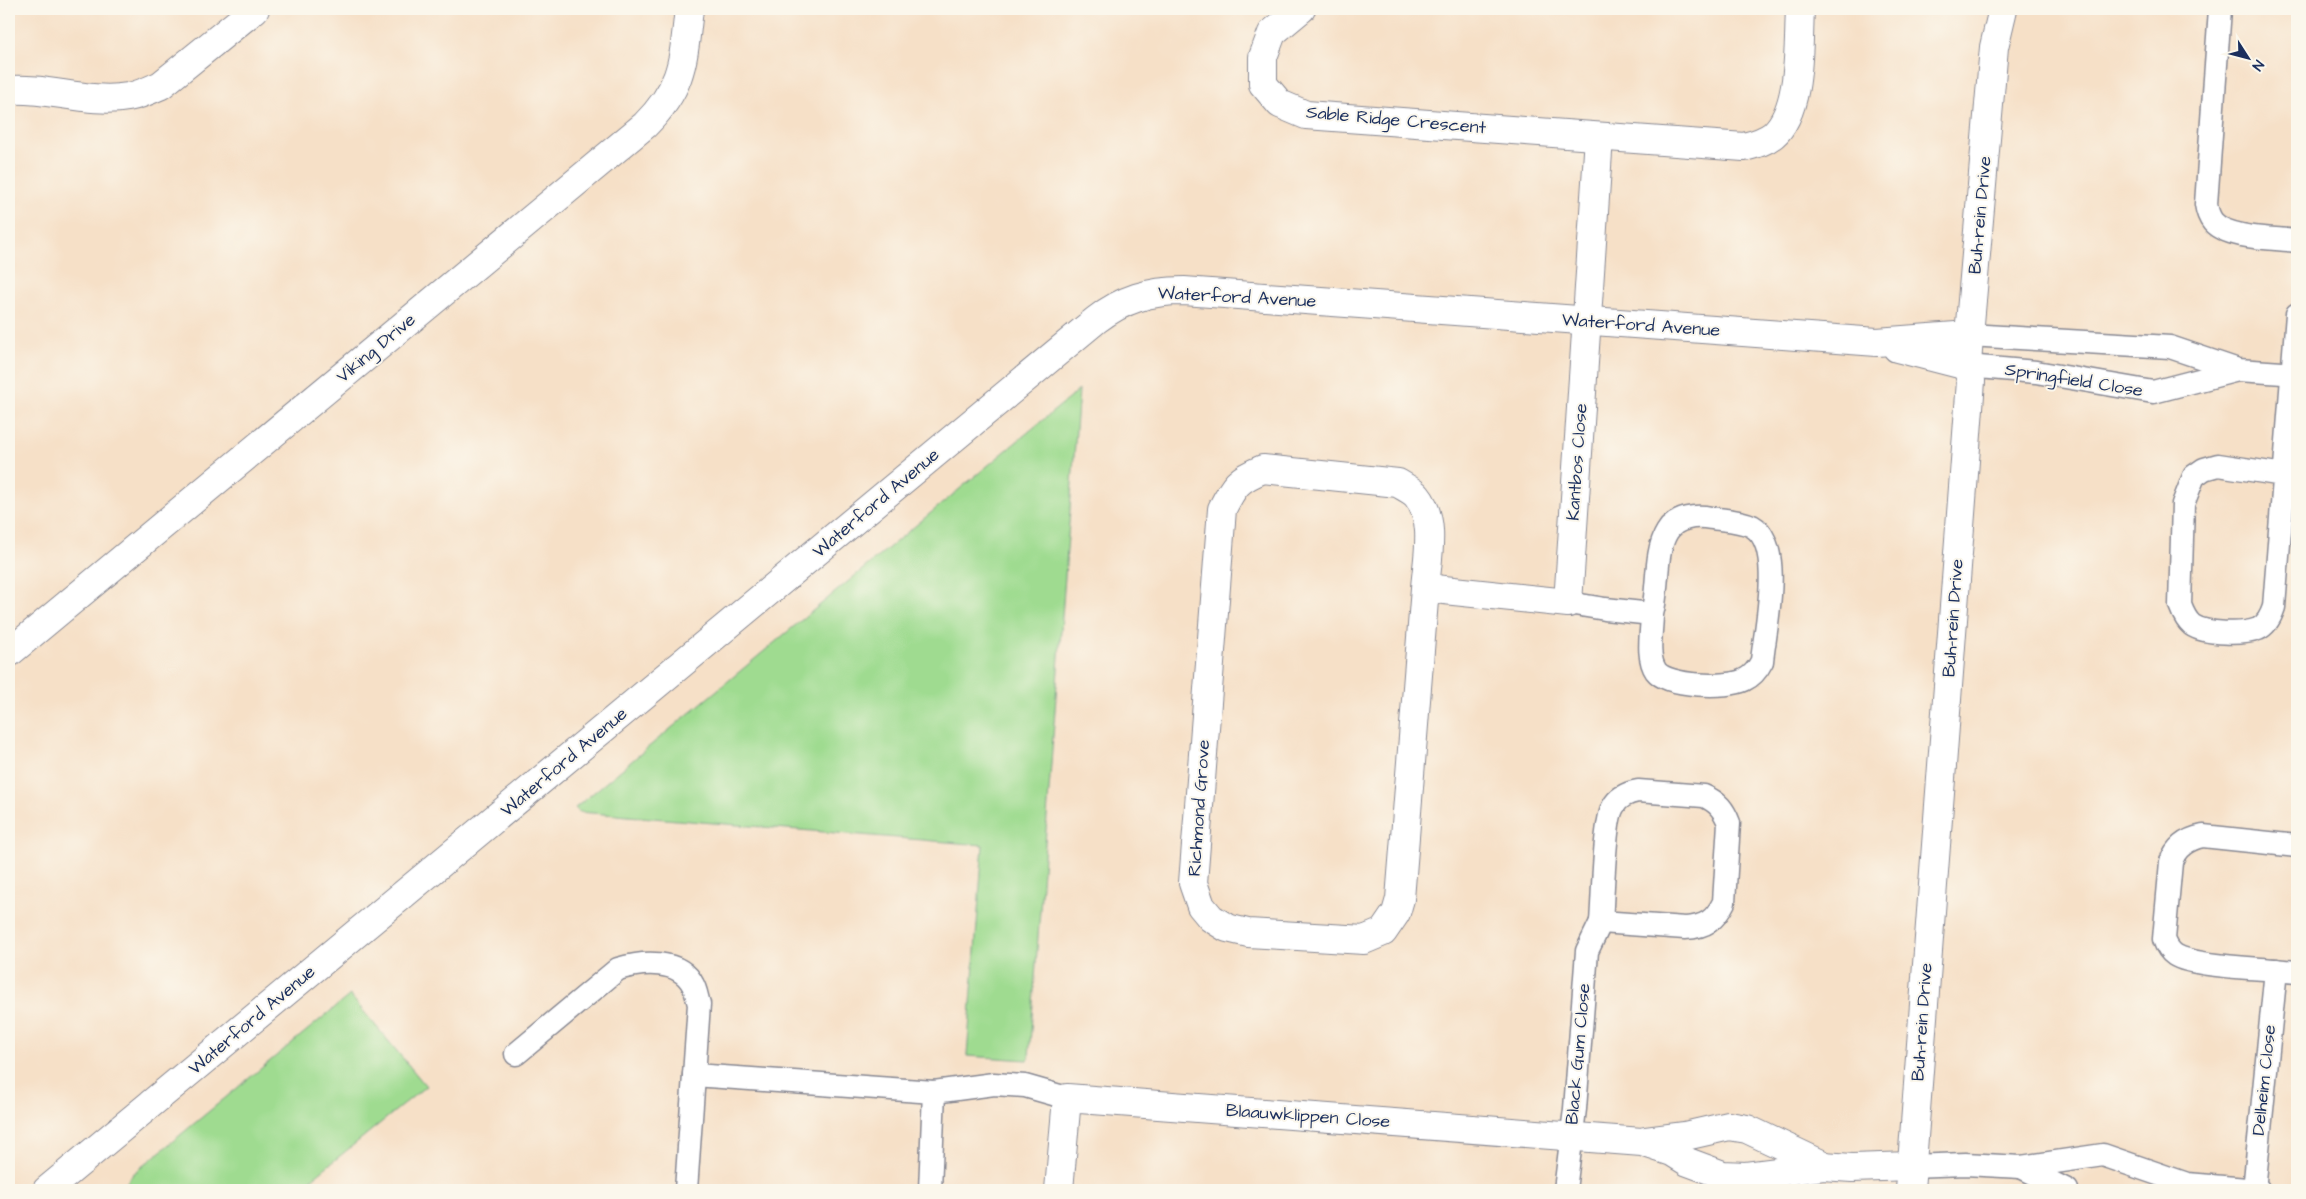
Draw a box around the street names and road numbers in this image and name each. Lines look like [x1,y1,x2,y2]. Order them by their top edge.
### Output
street label: Sable Ridge Crescent [1305,100,1488,141]
street label: Buh-rein Drive [1962,155,1998,275]
street label: Waterford Avenue [1157,280,1317,314]
street label: Viking Drive [331,307,422,389]
street label: Waterford Avenue [1561,307,1721,343]
street label: Springfield Close [2003,357,2145,404]
street label: Kantbos Close [1560,402,1594,521]
street label: Waterford Avenue [807,442,945,564]
street label: Buh-rein Drive [1936,558,1970,678]
street label: Waterford Avenue [495,701,633,823]
street label: Richmond Grove [1182,739,1216,877]
street label: Waterford Avenue [183,959,321,1081]
street label: Buh-rein Drive [1905,962,1939,1082]
street label: Black Gum Close [1559,982,1597,1126]
street label: Delheim Close [2246,1023,2282,1137]
street label: Blaauwklippen Close [1225,1098,1391,1134]

